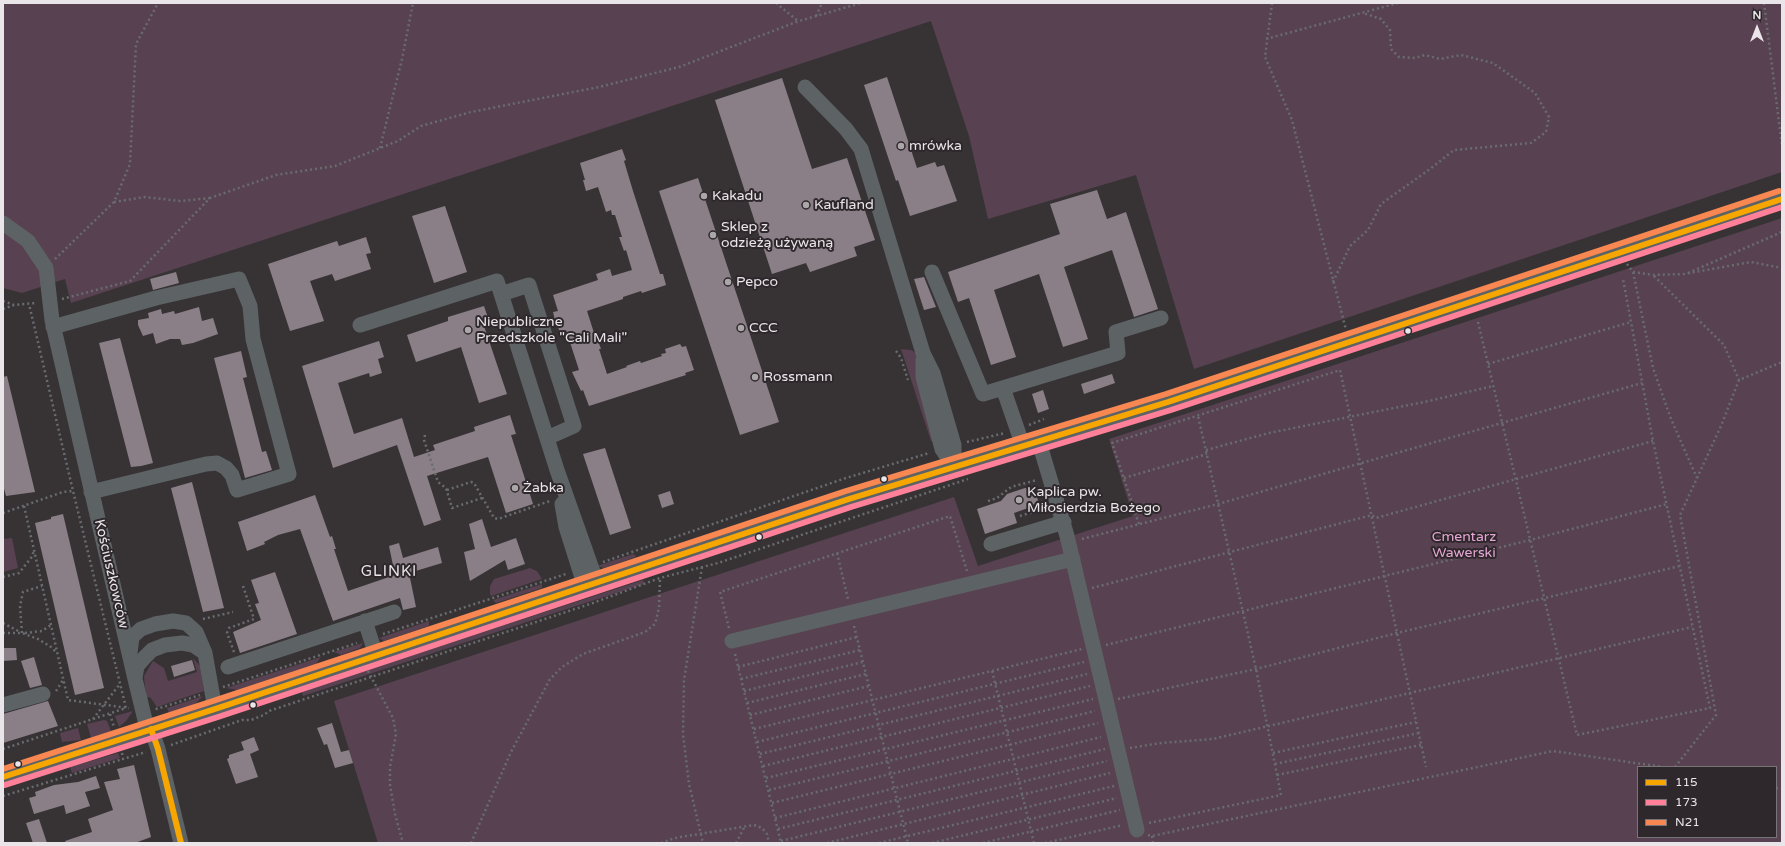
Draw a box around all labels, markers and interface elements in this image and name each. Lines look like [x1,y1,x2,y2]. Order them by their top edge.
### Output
north arrow [1737,8,1777,48]
text: N [1753,9,1761,22]
place label: mrówka [909,138,962,154]
marker: mrówka [896,141,906,151]
place label: Kakadu [712,188,762,204]
marker: Kakadu [699,191,709,201]
place label: Kaufland [814,197,874,213]
marker: Kaufland [801,200,811,210]
place label: Sklep z odzieżą używaną [721,219,833,252]
marker: Sklep z odzieżą używaną [708,230,718,240]
place label: Pepco [736,274,778,290]
marker: Pepco [723,277,733,287]
place label: Niepubliczne Przedszkole "Cali Mali" [476,314,627,346]
place label: CCC [749,320,778,336]
marker: CCC [736,323,746,333]
marker: Niepubliczne Przedszkole "Cali Mali" [463,325,473,335]
unlabelled marker [1403,326,1413,336]
place label: Rossmann [763,369,833,385]
marker: Rossmann [750,372,760,382]
unlabelled marker [879,474,889,484]
place label: Żabka [523,480,564,496]
marker: Żabka [510,483,520,493]
place label: Kaplica pw. Miłosierdzia Bożego [1027,484,1160,516]
marker: Kaplica pw. Miłosierdzia Bożego [1014,495,1024,505]
street label: Kościuszkowców [90,518,132,630]
park label: Cmentarz Wawerski [1432,529,1496,562]
unlabelled marker [754,532,764,542]
district label: GLINKI [361,563,417,581]
unlabelled marker [248,700,258,710]
unlabelled marker [13,759,23,769]
legend [1637,766,1777,838]
text: 115 [1675,775,1698,789]
text: 173 [1675,795,1698,809]
text: N21 [1675,815,1700,829]

